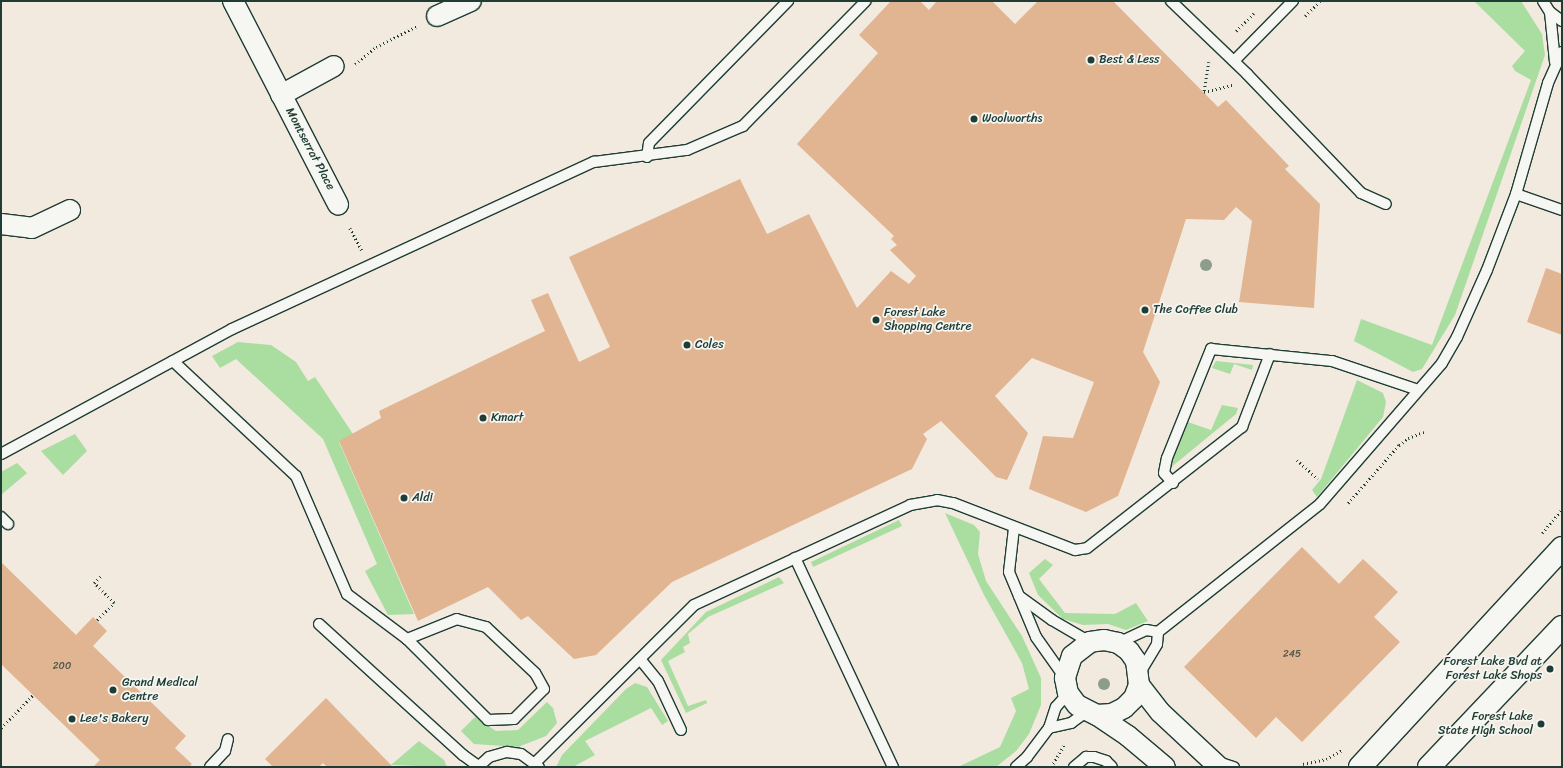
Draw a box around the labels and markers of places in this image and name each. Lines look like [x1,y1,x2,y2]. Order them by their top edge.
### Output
place label: Best & Less [1099,53,1160,67]
marker: Best & Less [1086,55,1096,65]
place label: Woolworths [982,112,1042,126]
marker: Woolworths [969,114,979,124]
place label: The Coffee Club [1153,303,1238,317]
marker: The Coffee Club [1140,305,1150,315]
place label: Forest Lake Shopping Centre [884,306,972,334]
marker: Forest Lake Shopping Centre [871,315,881,325]
place label: Coles [695,338,724,352]
marker: Coles [682,340,692,350]
place label: Kmart [491,411,523,425]
marker: Kmart [478,413,488,423]
place label: Aldi [412,491,433,505]
marker: Aldi [399,493,409,503]
place label: Forest Lake Bvd at Forest Lake Shops [1444,655,1542,683]
marker: Forest Lake Bvd at Forest Lake Shops [1545,664,1555,674]
place label: Grand Medical Centre [122,676,197,704]
marker: Grand Medical Centre [107,684,119,696]
place label: Forest Lake State High School [1437,710,1533,738]
place label: Lee's Bakery [80,712,148,726]
marker: Lee's Bakery [67,714,77,724]
marker: Forest Lake State High School [1536,719,1546,729]

